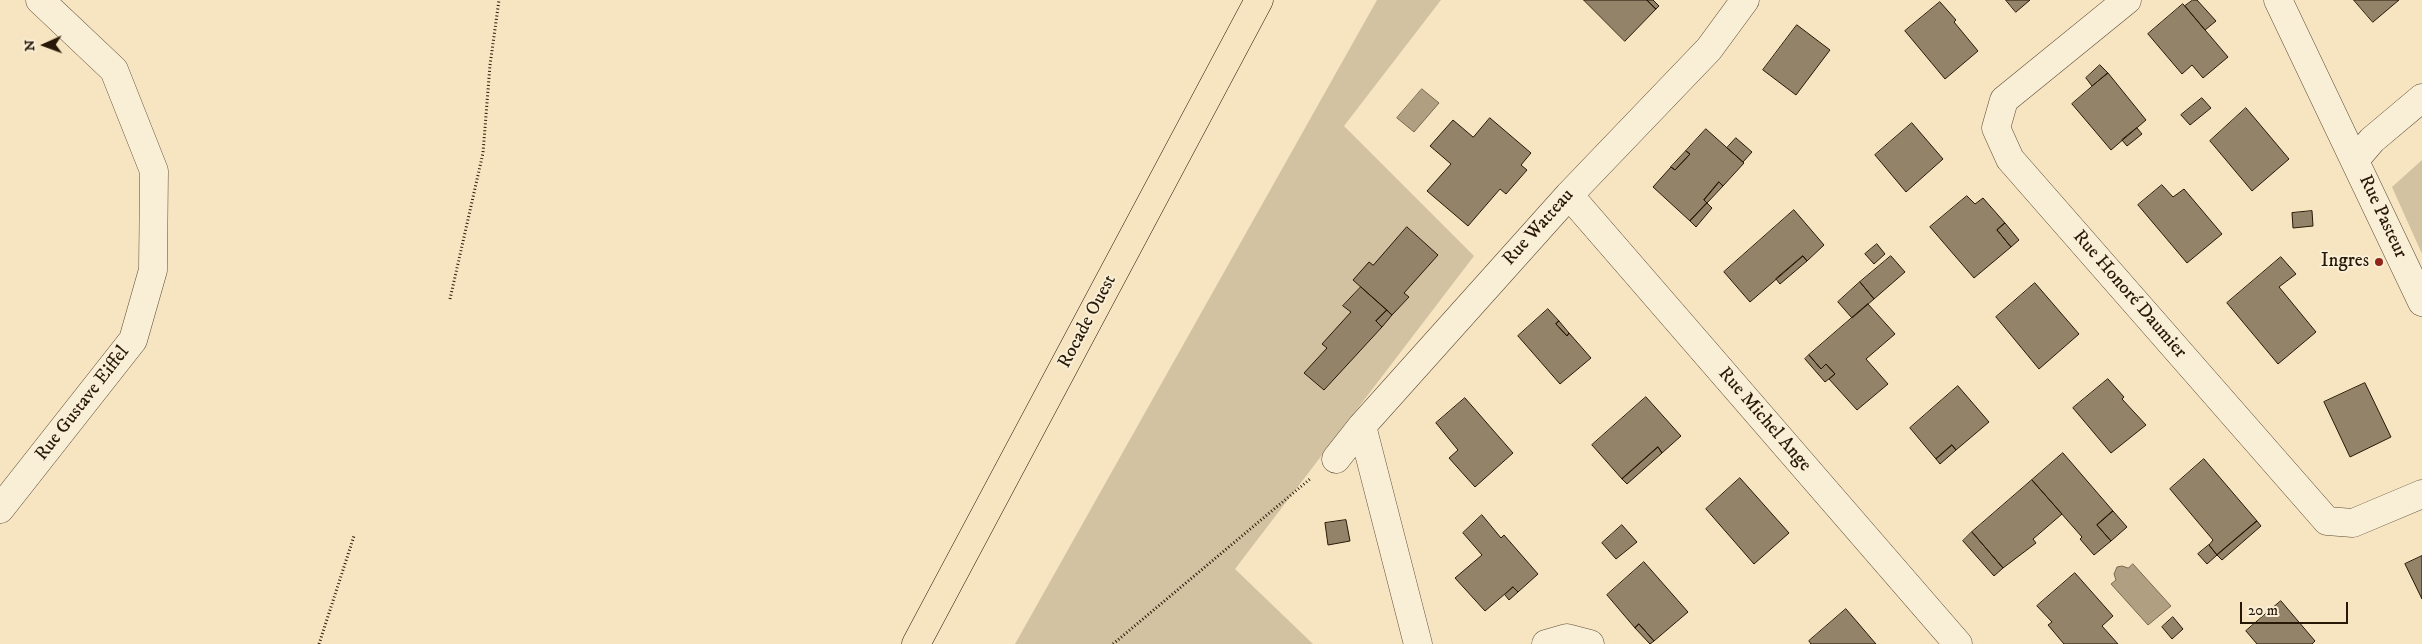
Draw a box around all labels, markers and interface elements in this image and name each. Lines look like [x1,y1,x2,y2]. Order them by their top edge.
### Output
north arrow [20,20,70,70]
text: N [21,39,39,52]
street label: Rue Pasteur [2353,172,2411,262]
street label: Rue Watteau [1499,185,1579,271]
street label: Rue Honoré Daumier [2067,226,2191,364]
place label: Ingres [2321,251,2369,273]
marker: Ingres [2373,256,2385,268]
street label: Rocade Ouest [1054,271,1122,373]
street label: Rue Gustave Eiffel [31,342,135,466]
street label: Rue Michel Ange [1712,363,1816,477]
scale bar [2242,592,2350,624]
text: 20 m [2248,601,2278,620]

